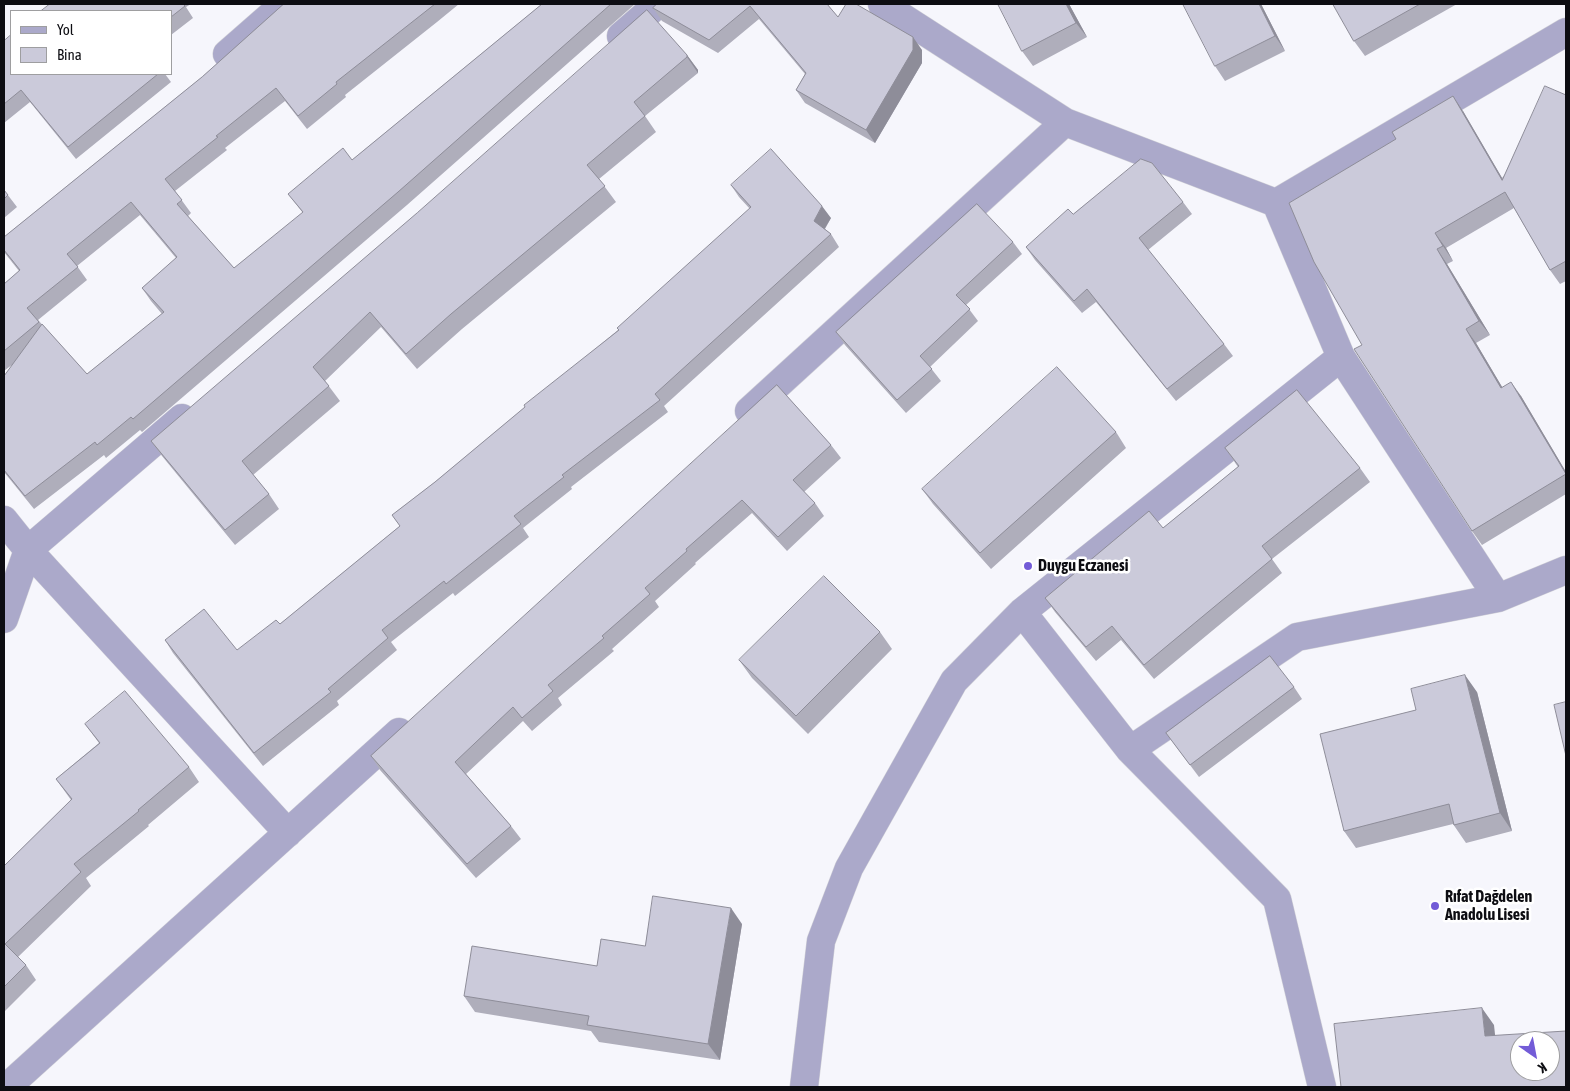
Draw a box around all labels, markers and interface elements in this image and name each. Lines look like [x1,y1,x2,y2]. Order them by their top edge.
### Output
legend [10,10,172,75]
text: Yol [57,21,74,38]
text: Bina [57,46,82,63]
place label: Duygu Eczanesi [1038,556,1128,576]
marker: Duygu Eczanesi [1022,560,1034,572]
place label: Rıfat Dağdelen Anadolu Lisesi [1445,887,1532,925]
marker: Rıfat Dağdelen Anadolu Lisesi [1429,900,1441,912]
north arrow [1510,1031,1560,1081]
text: K [1535,1059,1550,1076]

